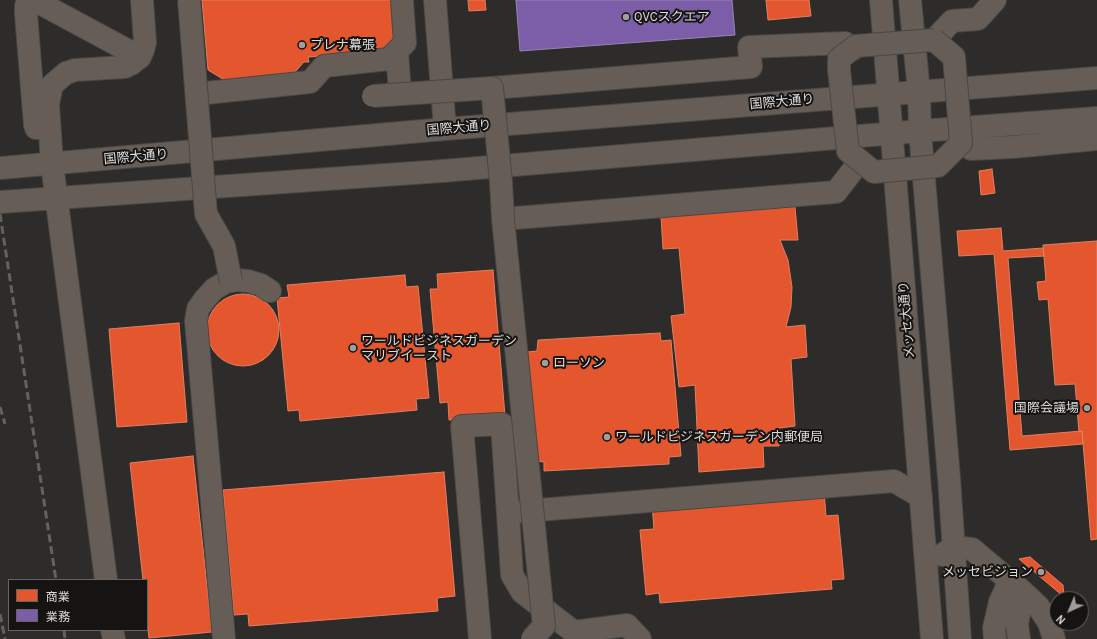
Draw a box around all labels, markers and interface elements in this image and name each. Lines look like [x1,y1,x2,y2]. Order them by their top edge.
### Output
place label: QVCスクエア [634,9,710,25]
marker: QVCスクエア [621,12,631,22]
place label: プレナ幕張 [310,37,375,53]
marker: プレナ幕張 [297,40,307,50]
street label: 国際大通り [749,91,815,113]
street label: 国際大通り [426,117,492,139]
street label: 国際大通り [103,146,169,168]
street label: メッセ大通り [896,280,918,360]
place label: ワールドビジネスガーデン マリブイースト [361,333,517,364]
marker: ワールドビジネスガーデン マリブイースト [348,343,358,353]
place label: ローソン [553,355,605,371]
marker: ローソン [540,358,550,368]
place label: 国際会議場 [1014,400,1079,416]
marker: 国際会議場 [1082,403,1092,413]
place label: ワールドビジネスガーデン内郵便局 [615,429,823,445]
marker: ワールドビジネスガーデン内郵便局 [602,432,612,442]
place label: メッセビジョン [942,564,1033,580]
marker: メッセビジョン [1036,567,1046,577]
legend [8,579,148,631]
text: 商業 [46,590,70,604]
north arrow [1049,591,1089,631]
text: 業務 [46,610,70,624]
text: N [1054,612,1068,627]

